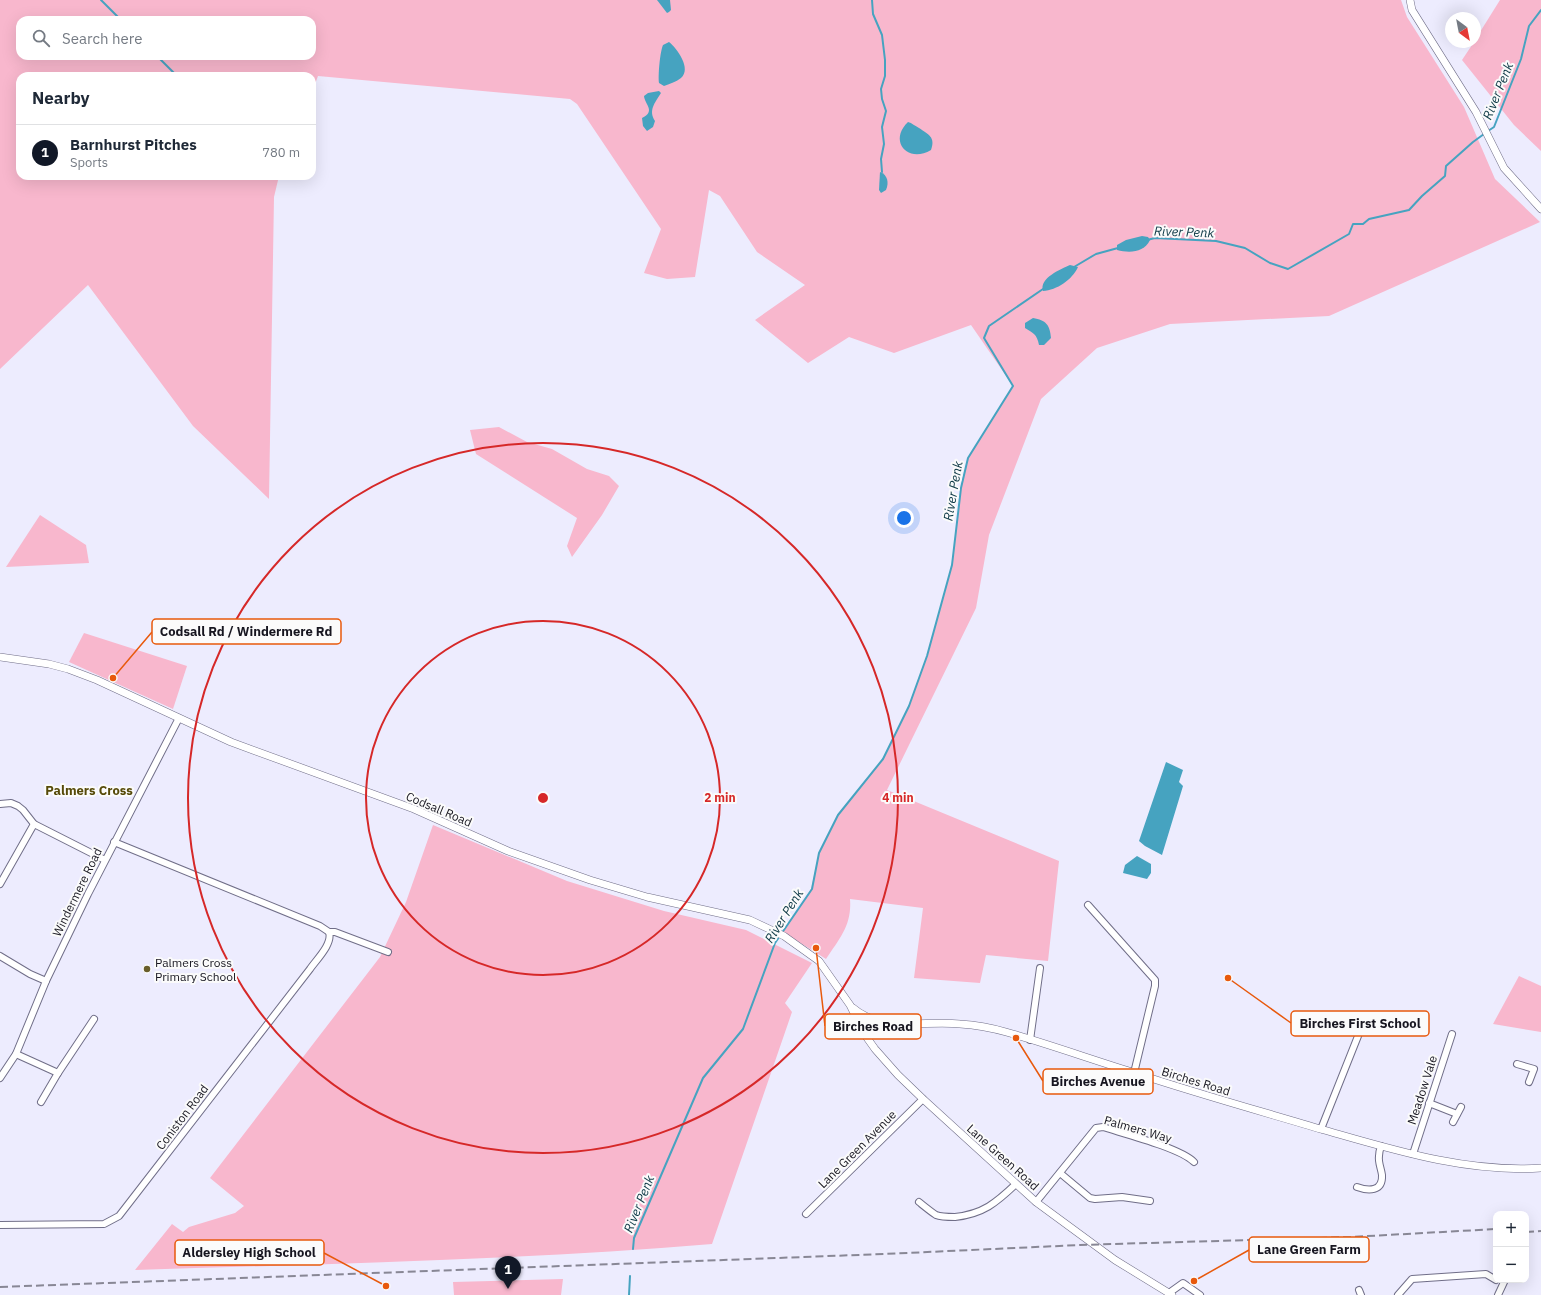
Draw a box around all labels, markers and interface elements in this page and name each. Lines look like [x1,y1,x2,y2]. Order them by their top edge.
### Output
north arrow [1445,12,1481,48]
search box [16,16,316,60]
icon: search [30,27,52,49]
text: Search here [62,29,142,48]
water label: River Penk [1479,60,1517,122]
text: Nearby [32,87,90,109]
text: Barnhurst Pitches [70,135,197,154]
text: 1 [41,144,49,161]
text: 780 m [262,144,300,161]
text: Sports [70,154,108,171]
water label: River Penk [1154,222,1215,242]
water label: River Penk [939,460,967,522]
your location [894,508,914,528]
callout: Codsall Rd / Windermere Rd [152,619,341,644]
text: Codsall Rd / Windermere Rd [160,623,332,640]
district label: Palmers Cross [45,782,133,799]
street label: Codsall Road [404,788,474,830]
text: 2 min [704,790,736,805]
text: 4 min [882,790,914,805]
centre of rings [536,791,550,805]
street label: Windermere Road [49,845,105,939]
water label: River Penk [761,886,807,946]
place label: Palmers Cross Primary School [155,955,236,984]
marker: Palmers Cross Primary School [142,964,152,974]
callout: Birches First School [1291,1011,1429,1036]
callout: Birches Road [825,1014,921,1039]
text: Birches First School [1299,1015,1421,1032]
text: Birches Road [833,1018,913,1035]
street label: Meadow Vale [1404,1053,1440,1126]
street label: Birches Road [1160,1063,1232,1099]
callout: Birches Avenue [1043,1069,1153,1094]
text: Birches Avenue [1051,1073,1145,1090]
street label: Coniston Road [153,1081,211,1153]
street label: Lane Green Avenue [815,1107,899,1191]
street label: Palmers Way [1102,1112,1174,1146]
street label: Lane Green Road [964,1121,1042,1193]
water label: River Penk [620,1173,658,1235]
map controls [1493,1211,1529,1283]
button: + [1493,1211,1529,1247]
callout: Lane Green Farm [1249,1237,1369,1262]
callout: Aldersley High School [175,1240,324,1265]
text: Lane Green Farm [1257,1241,1361,1258]
text: Aldersley High School [182,1244,316,1261]
button: − [1493,1247,1529,1283]
pin: 1 [495,1256,521,1289]

